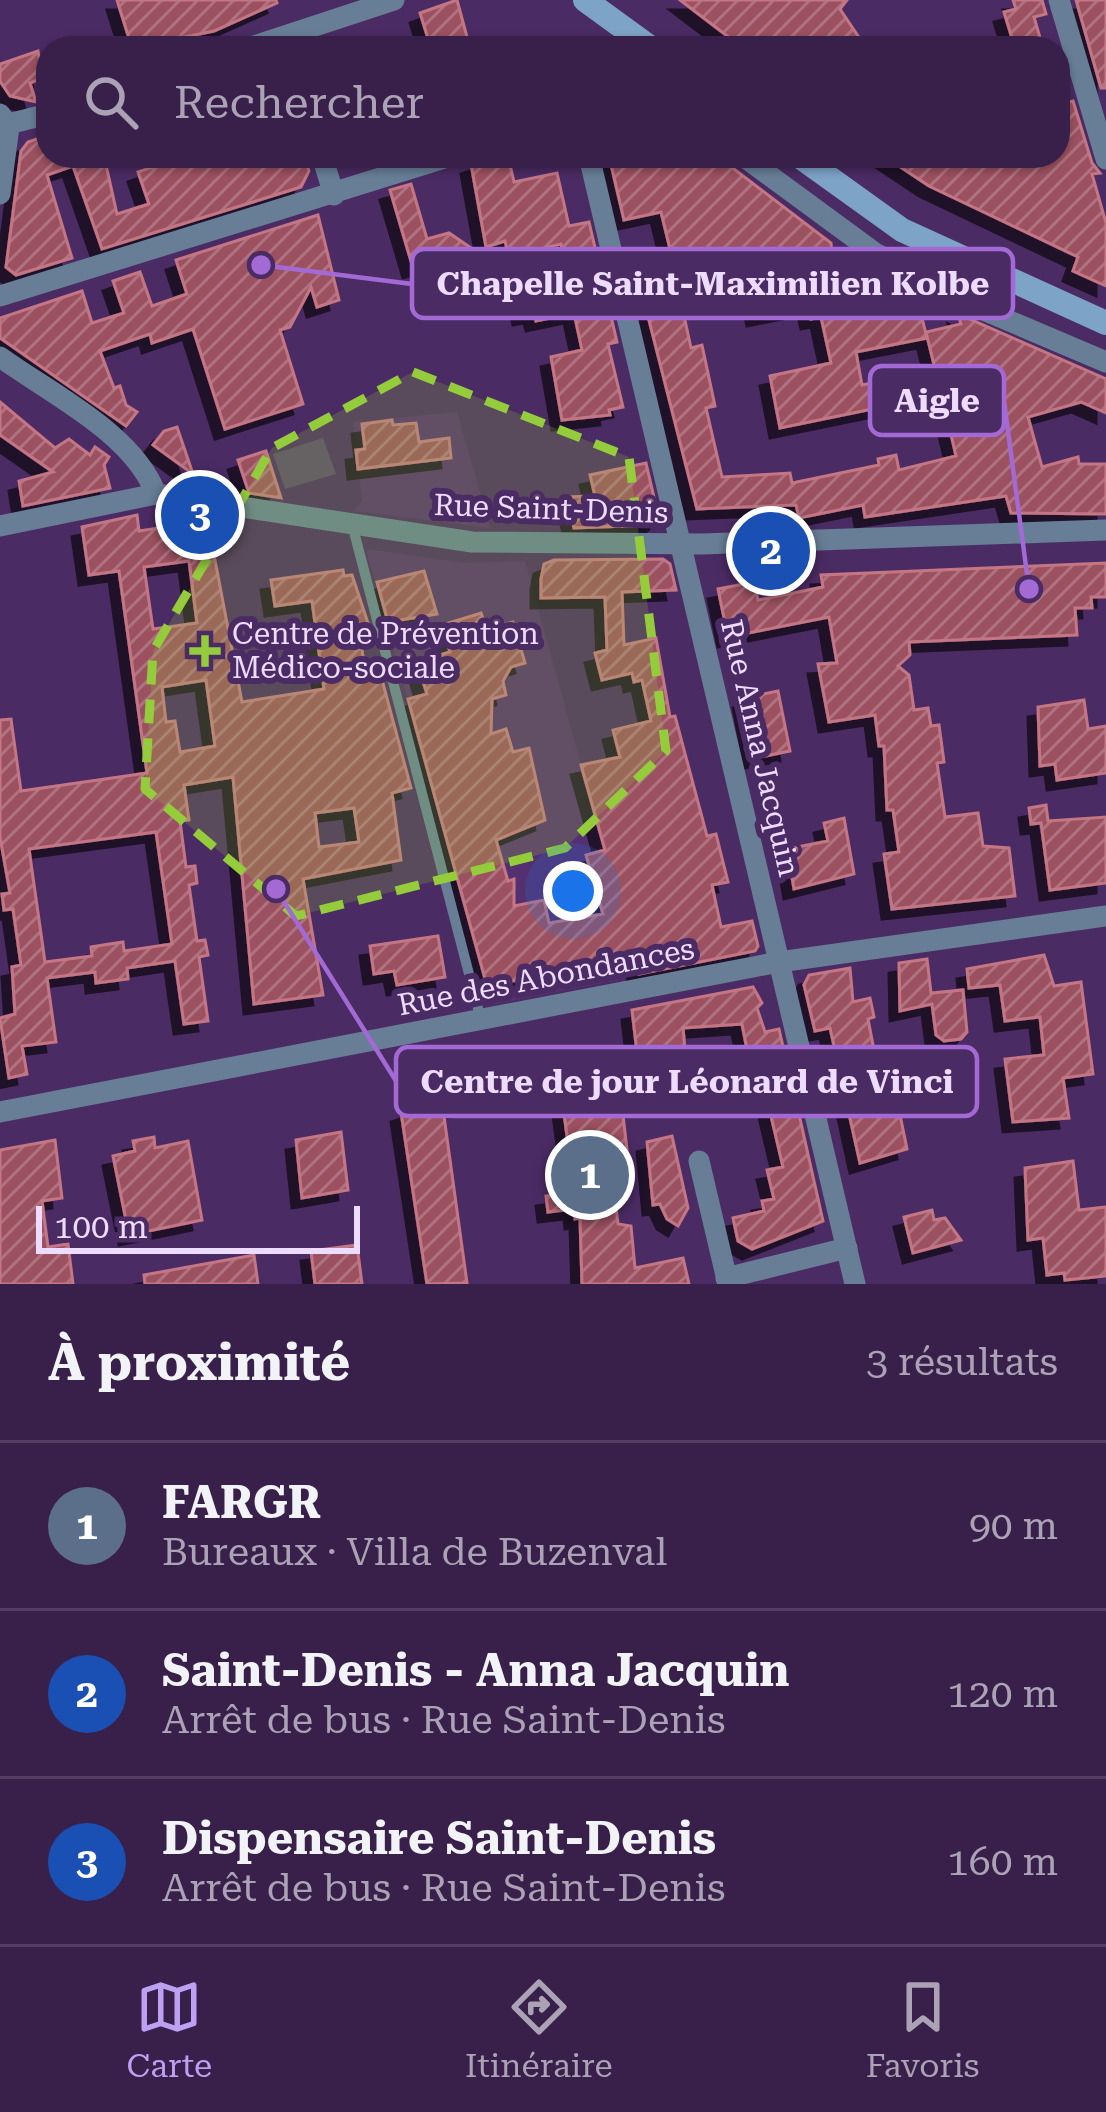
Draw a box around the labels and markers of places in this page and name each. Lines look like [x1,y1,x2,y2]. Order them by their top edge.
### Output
callout: Chapelle Saint-Maximilien Kolbe [412,249,1013,318]
callout: Aigle [870,366,1004,435]
pin: 3 [161,470,239,560]
pin: 2 [732,506,810,596]
place label: Centre de Prévention Médico-sociale [232,616,539,685]
marker: Centre de Prévention Médico-sociale [189,635,221,667]
callout: Centre de jour Léonard de Vinci [396,1047,977,1116]
pin: 1 [551,1130,629,1220]

